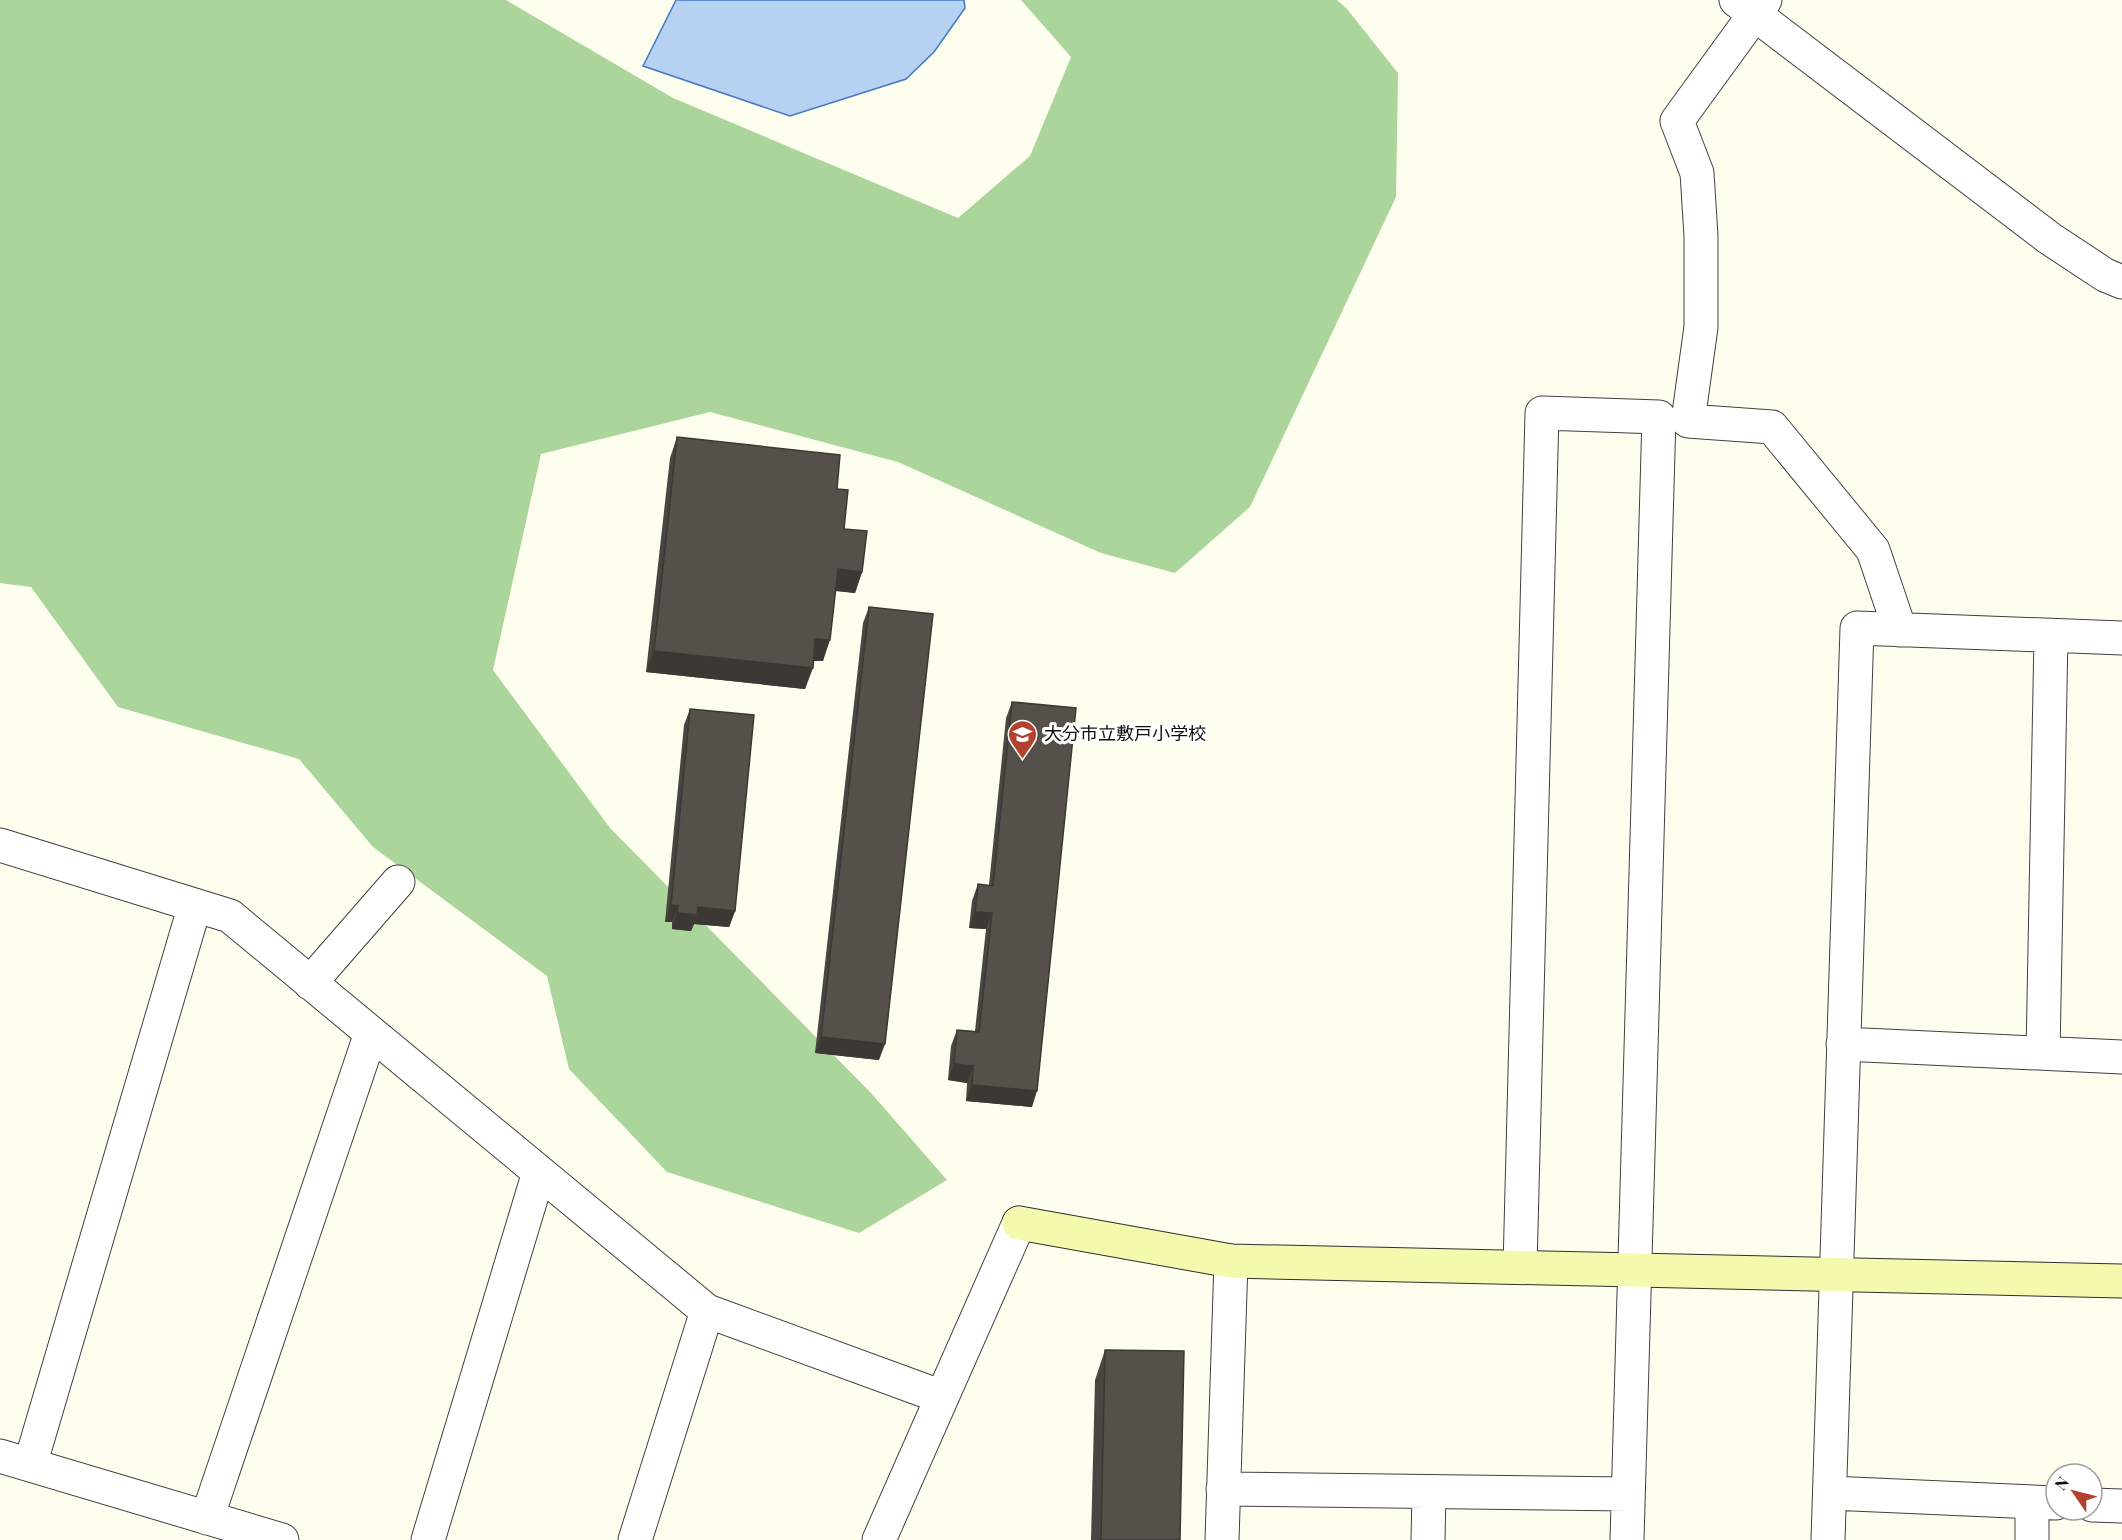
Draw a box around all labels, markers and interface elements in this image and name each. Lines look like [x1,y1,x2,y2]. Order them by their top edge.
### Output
school or university icon: 大分市立敷戸小学校 [1007,718,1039,760]
place label: 大分市立敷戸小学校 [1044,721,1206,745]
north arrow [2044,1462,2104,1522]
text: N [2049,1472,2073,1494]

